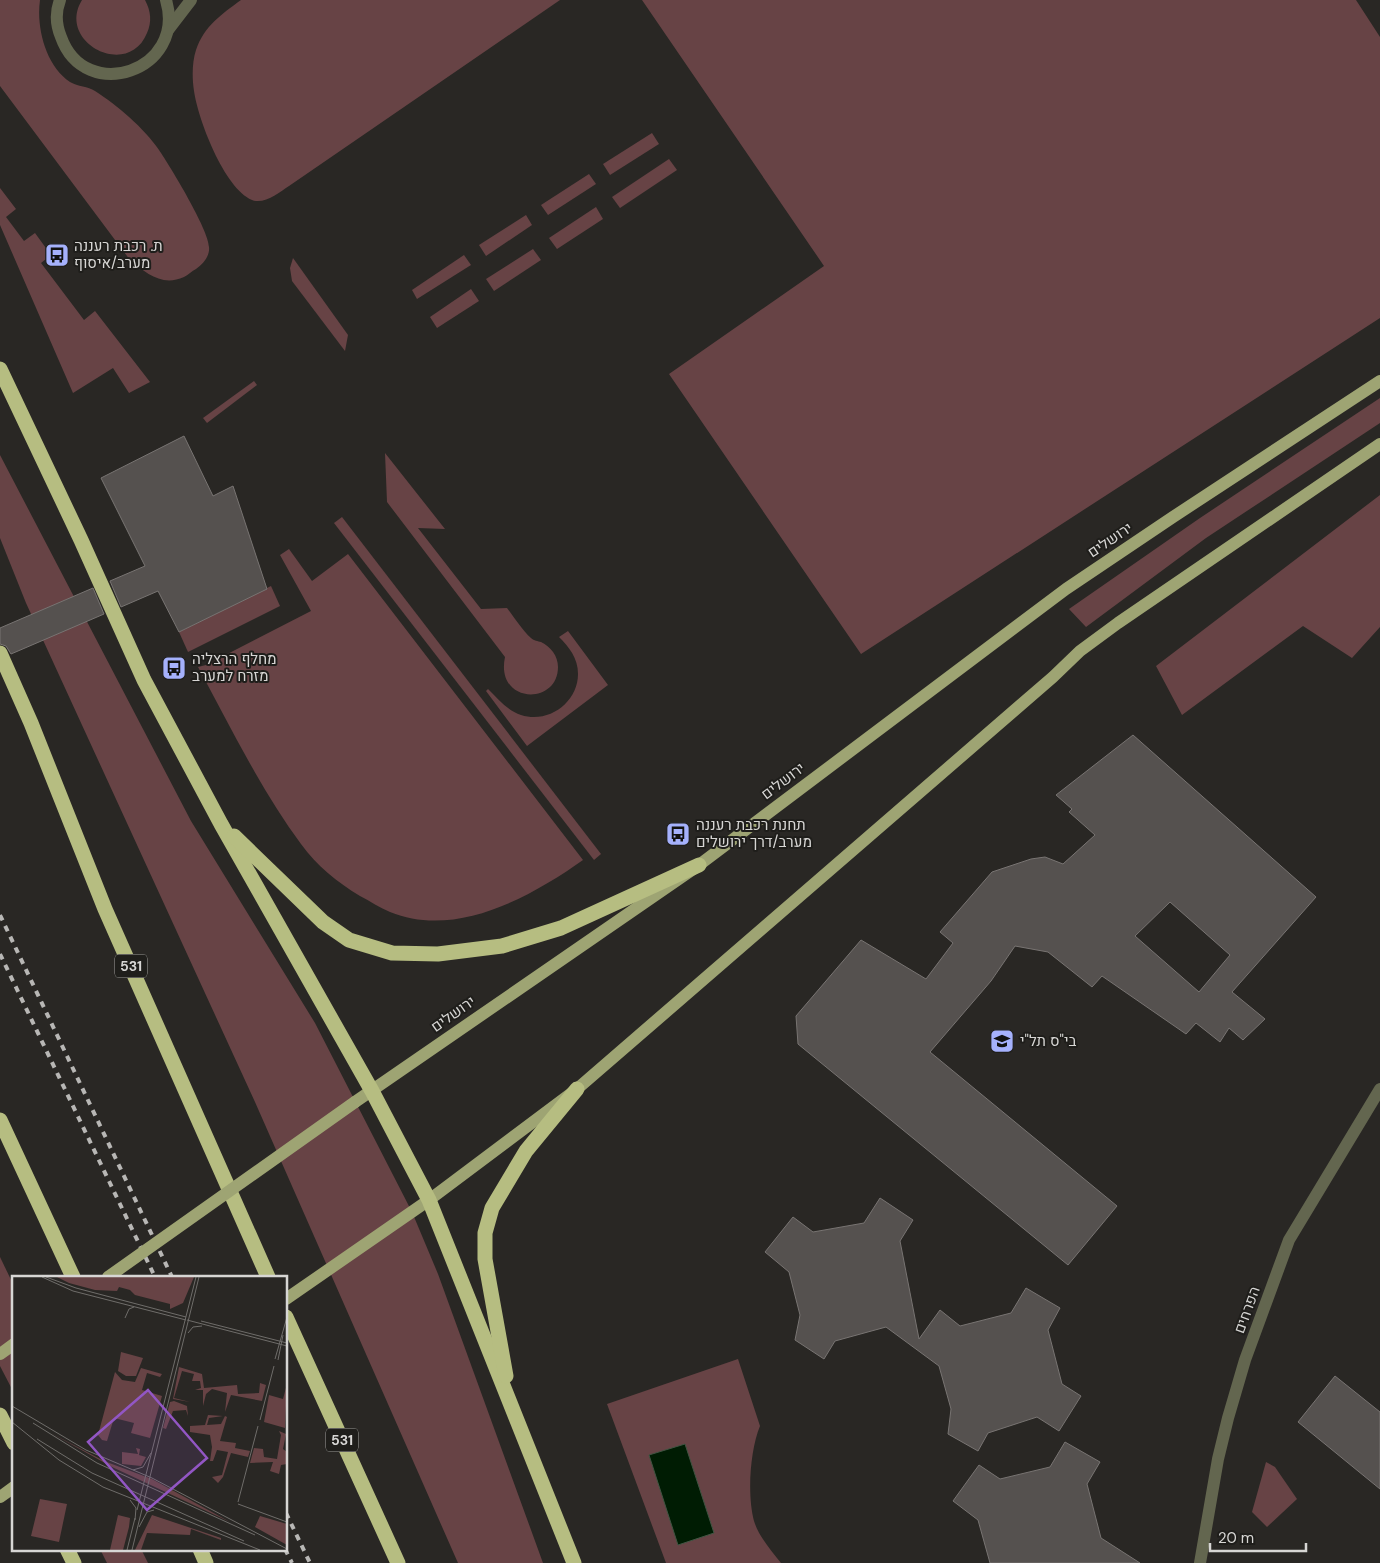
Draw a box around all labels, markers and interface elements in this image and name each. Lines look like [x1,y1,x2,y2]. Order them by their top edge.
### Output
place label: ת. רכבת רעננה מערב/איסוף [74,236,163,273]
bus stop icon: ת. רכבת רעננה מערב/איסוף [44,242,70,268]
street label: ירושלים [1084,518,1136,562]
place label: מחלף הרצליה מזרח למערב [192,649,277,686]
bus stop icon: מחלף הרצליה מזרח למערב [161,655,187,681]
street label: ירושלים [757,758,809,804]
place label: תחנת רכבת רעננה מערב/דרך ירושלים [696,815,812,852]
bus stop icon: תחנת רכבת רעננה מערב/דרך ירושלים [665,821,691,847]
road number: 531 [115,954,147,978]
street label: ירושלים [427,991,479,1037]
school or university icon: בי"ס תל"י [989,1028,1015,1054]
place label: בי"ס תל"י [1020,1031,1076,1051]
inset map [12,1276,288,1550]
street label: הפרחים [1229,1284,1265,1336]
road number: 531 [326,1428,358,1452]
scale bar [1210,1520,1306,1552]
text: 20 m [1218,1528,1254,1548]

